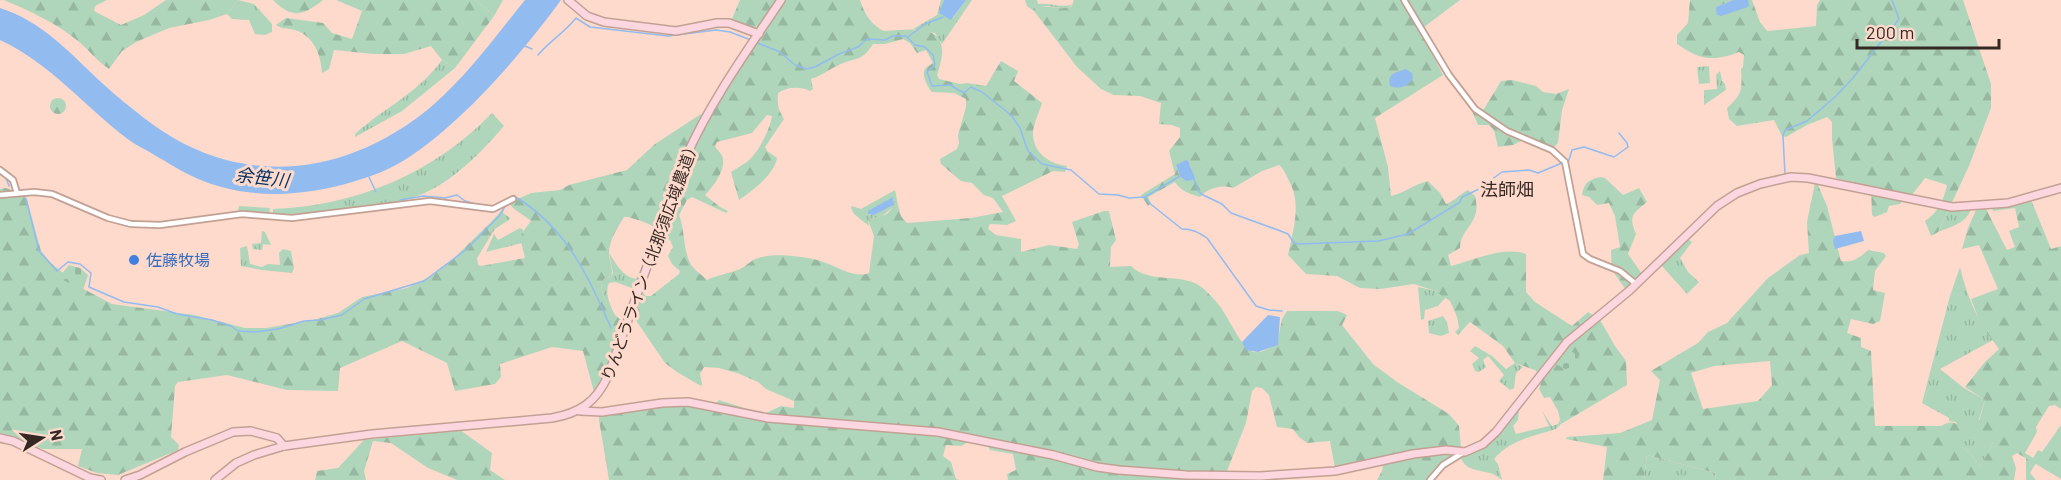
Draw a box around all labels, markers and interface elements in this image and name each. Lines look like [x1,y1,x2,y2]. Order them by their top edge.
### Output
scale bar [1857,12,2000,50]
text: 200 m [1866,21,1914,43]
street label: りんどうライン（北那須広域農道） [597,137,702,383]
water label: 余笹川 [234,163,292,191]
district label: 法師畑 [1480,178,1534,200]
place label: 佐藤牧場 [146,250,210,269]
marker: 佐藤牧場 [127,253,141,267]
north arrow [12,408,72,468]
text: N [47,428,68,442]

